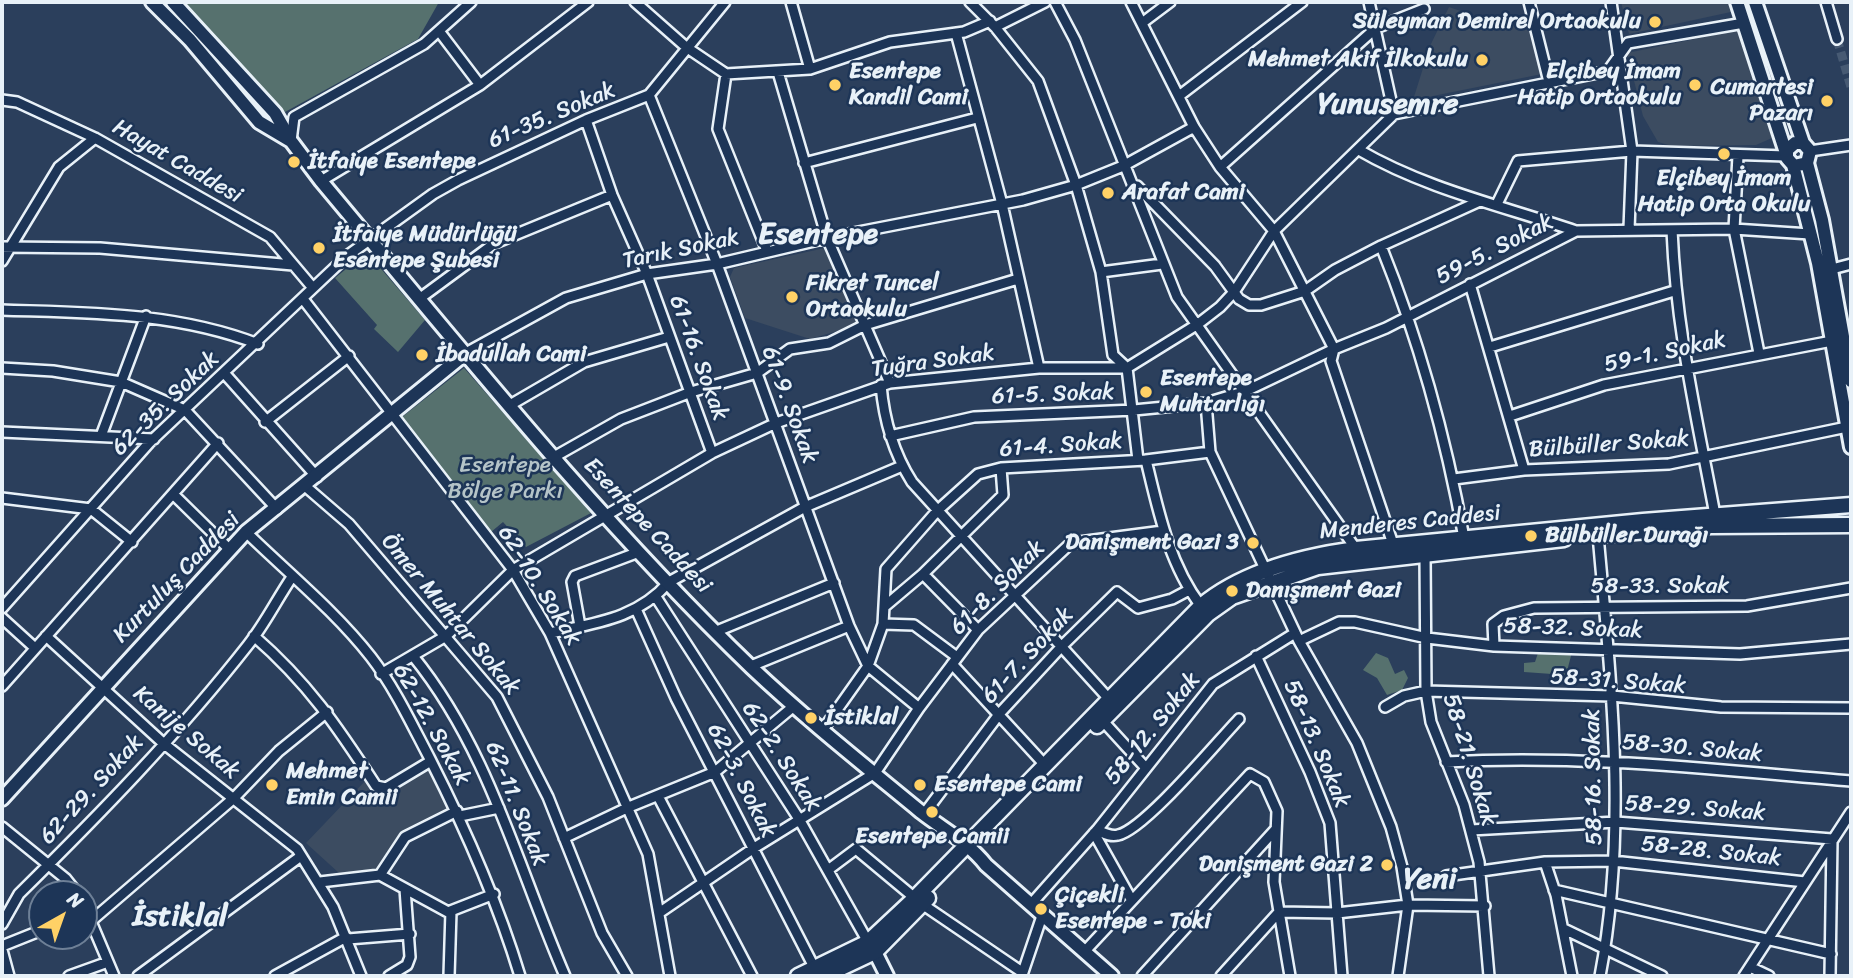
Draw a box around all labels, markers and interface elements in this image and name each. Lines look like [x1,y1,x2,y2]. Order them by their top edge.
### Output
place label: Süleyman Demirel Ortaokulu [1353,8,1641,36]
marker: Süleyman Demirel Ortaokulu [1647,14,1663,30]
place label: Mehmet Akif İlkokulu [1248,46,1468,74]
marker: Mehmet Akif İlkokulu [1474,52,1490,68]
place label: Esentepe Kandil Cami [849,58,968,112]
place label: Elçibey İmam Hatip Ortaokulu [1518,58,1681,112]
place label: Cumartesi Pazarı [1710,74,1813,128]
street label: 61-35. Sokak [484,77,620,155]
marker: Esentepe Kandil Cami [827,77,843,93]
marker: Elçibey İmam Hatip Ortaokulu [1687,77,1703,93]
district label: Yunusemre [1318,87,1458,123]
marker: Cumartesi Pazarı [1819,93,1835,109]
street label: Hayat Caddesi [107,114,247,210]
marker: Elçibey İmam Hatip Orta Okulu [1716,146,1732,162]
place label: İtfaiye Esentepe [308,148,476,176]
marker: İtfaiye Esentepe [286,154,302,170]
place label: Elçibey İmam Hatip Orta Okulu [1638,165,1810,219]
place label: Arafat Cami [1122,179,1245,207]
marker: Arafat Cami [1100,185,1116,201]
street label: 59-5. Sokak [1432,209,1558,291]
district label: Esentepe [758,217,878,253]
place label: İtfaiye Müdürlüğü Esentepe Şubesi [333,221,517,275]
street label: Tarık Sokak [620,224,742,276]
marker: İtfaiye Müdürlüğü Esentepe Şubesi [311,240,327,256]
place label: Fikret Tuncel Ortaokulu [806,270,939,324]
marker: Fikret Tuncel Ortaokulu [784,289,800,305]
street label: 61-16. Sokak [663,291,733,425]
street label: 59-1. Sokak [1602,327,1728,379]
street label: Tuğra Sokak [870,340,996,384]
place label: İbadullah Cami [436,341,586,369]
street label: 61-9. Sokak [755,343,823,467]
street label: 62-35. Sokak [107,346,225,462]
marker: İbadullah Cami [414,347,430,363]
place label: Esentepe Muhtarlığı [1160,365,1265,419]
street label: 61-5. Sokak [991,379,1115,411]
marker: Esentepe Muhtarlığı [1138,384,1154,400]
street label: Bülbüller Sokak [1528,426,1690,464]
street label: 61-4. Sokak [999,428,1123,464]
park label: Esentepe Bölge Parkı [447,452,563,506]
street label: Esentepe Caddesi [577,452,717,600]
street label: Menderes Caddesi [1318,500,1502,546]
street label: Kurtuluş Caddesi [108,507,246,649]
street label: 62-10. Sokak [491,521,587,651]
place label: Bülbüller Durağı [1545,522,1708,550]
marker: Bülbüller Durağı [1523,528,1539,544]
street label: Ömer Muhtar Sokak [374,529,526,701]
place label: Danişment Gazi 3 [1065,529,1239,557]
street label: 61-8. Sokak [945,535,1051,641]
marker: Danişment Gazi 3 [1245,535,1261,551]
street label: 58-33. Sokak [1591,573,1729,601]
place label: Danışment Gazi [1246,577,1401,605]
marker: Danışment Gazi [1224,583,1240,599]
street label: 61-7. Sokak [976,602,1080,710]
street label: 58-32. Sokak [1503,613,1643,645]
street label: 62-12. Sokak [386,659,476,791]
street label: 58-31. Sokak [1549,663,1687,701]
street label: 58-12. Sokak [1099,667,1207,791]
street label: 58-13. Sokak [1277,676,1355,812]
street label: Kanije Sokak [127,680,245,786]
street label: 58-21. Sokak [1436,691,1502,829]
street label: 62-2. Sokak [735,697,827,817]
place label: İstiklal [825,704,898,732]
street label: 58-16. Sokak [1579,708,1609,846]
marker: İstiklal [803,710,819,726]
street label: 62-3. Sokak [700,719,782,843]
street label: 58-30. Sokak [1621,729,1763,769]
street label: 62-29. Sokak [34,730,150,850]
street label: 62-11. Sokak [479,738,553,870]
place label: Mehmet Emin Camii [286,758,397,812]
place label: Esentepe Cami [934,771,1082,799]
marker: Mehmet Emin Camii [264,777,280,793]
marker: Esentepe Cami [912,777,928,793]
street label: 58-29. Sokak [1624,790,1766,828]
marker: Esentepe Camii [924,804,940,820]
place label: Esentepe Camii [855,823,1009,851]
street label: 58-28. Sokak [1640,831,1782,873]
place label: Danişment Gazi 2 [1199,851,1373,879]
marker: Danişment Gazi 2 [1379,857,1395,873]
district label: Yeni [1403,862,1457,898]
north arrow [28,880,98,950]
place label: Çiçekli Esentepe - Toki [1055,882,1210,936]
text: N [60,883,91,917]
district label: İstiklal [132,899,228,935]
marker: Çiçekli Esentepe - Toki [1033,901,1049,917]

